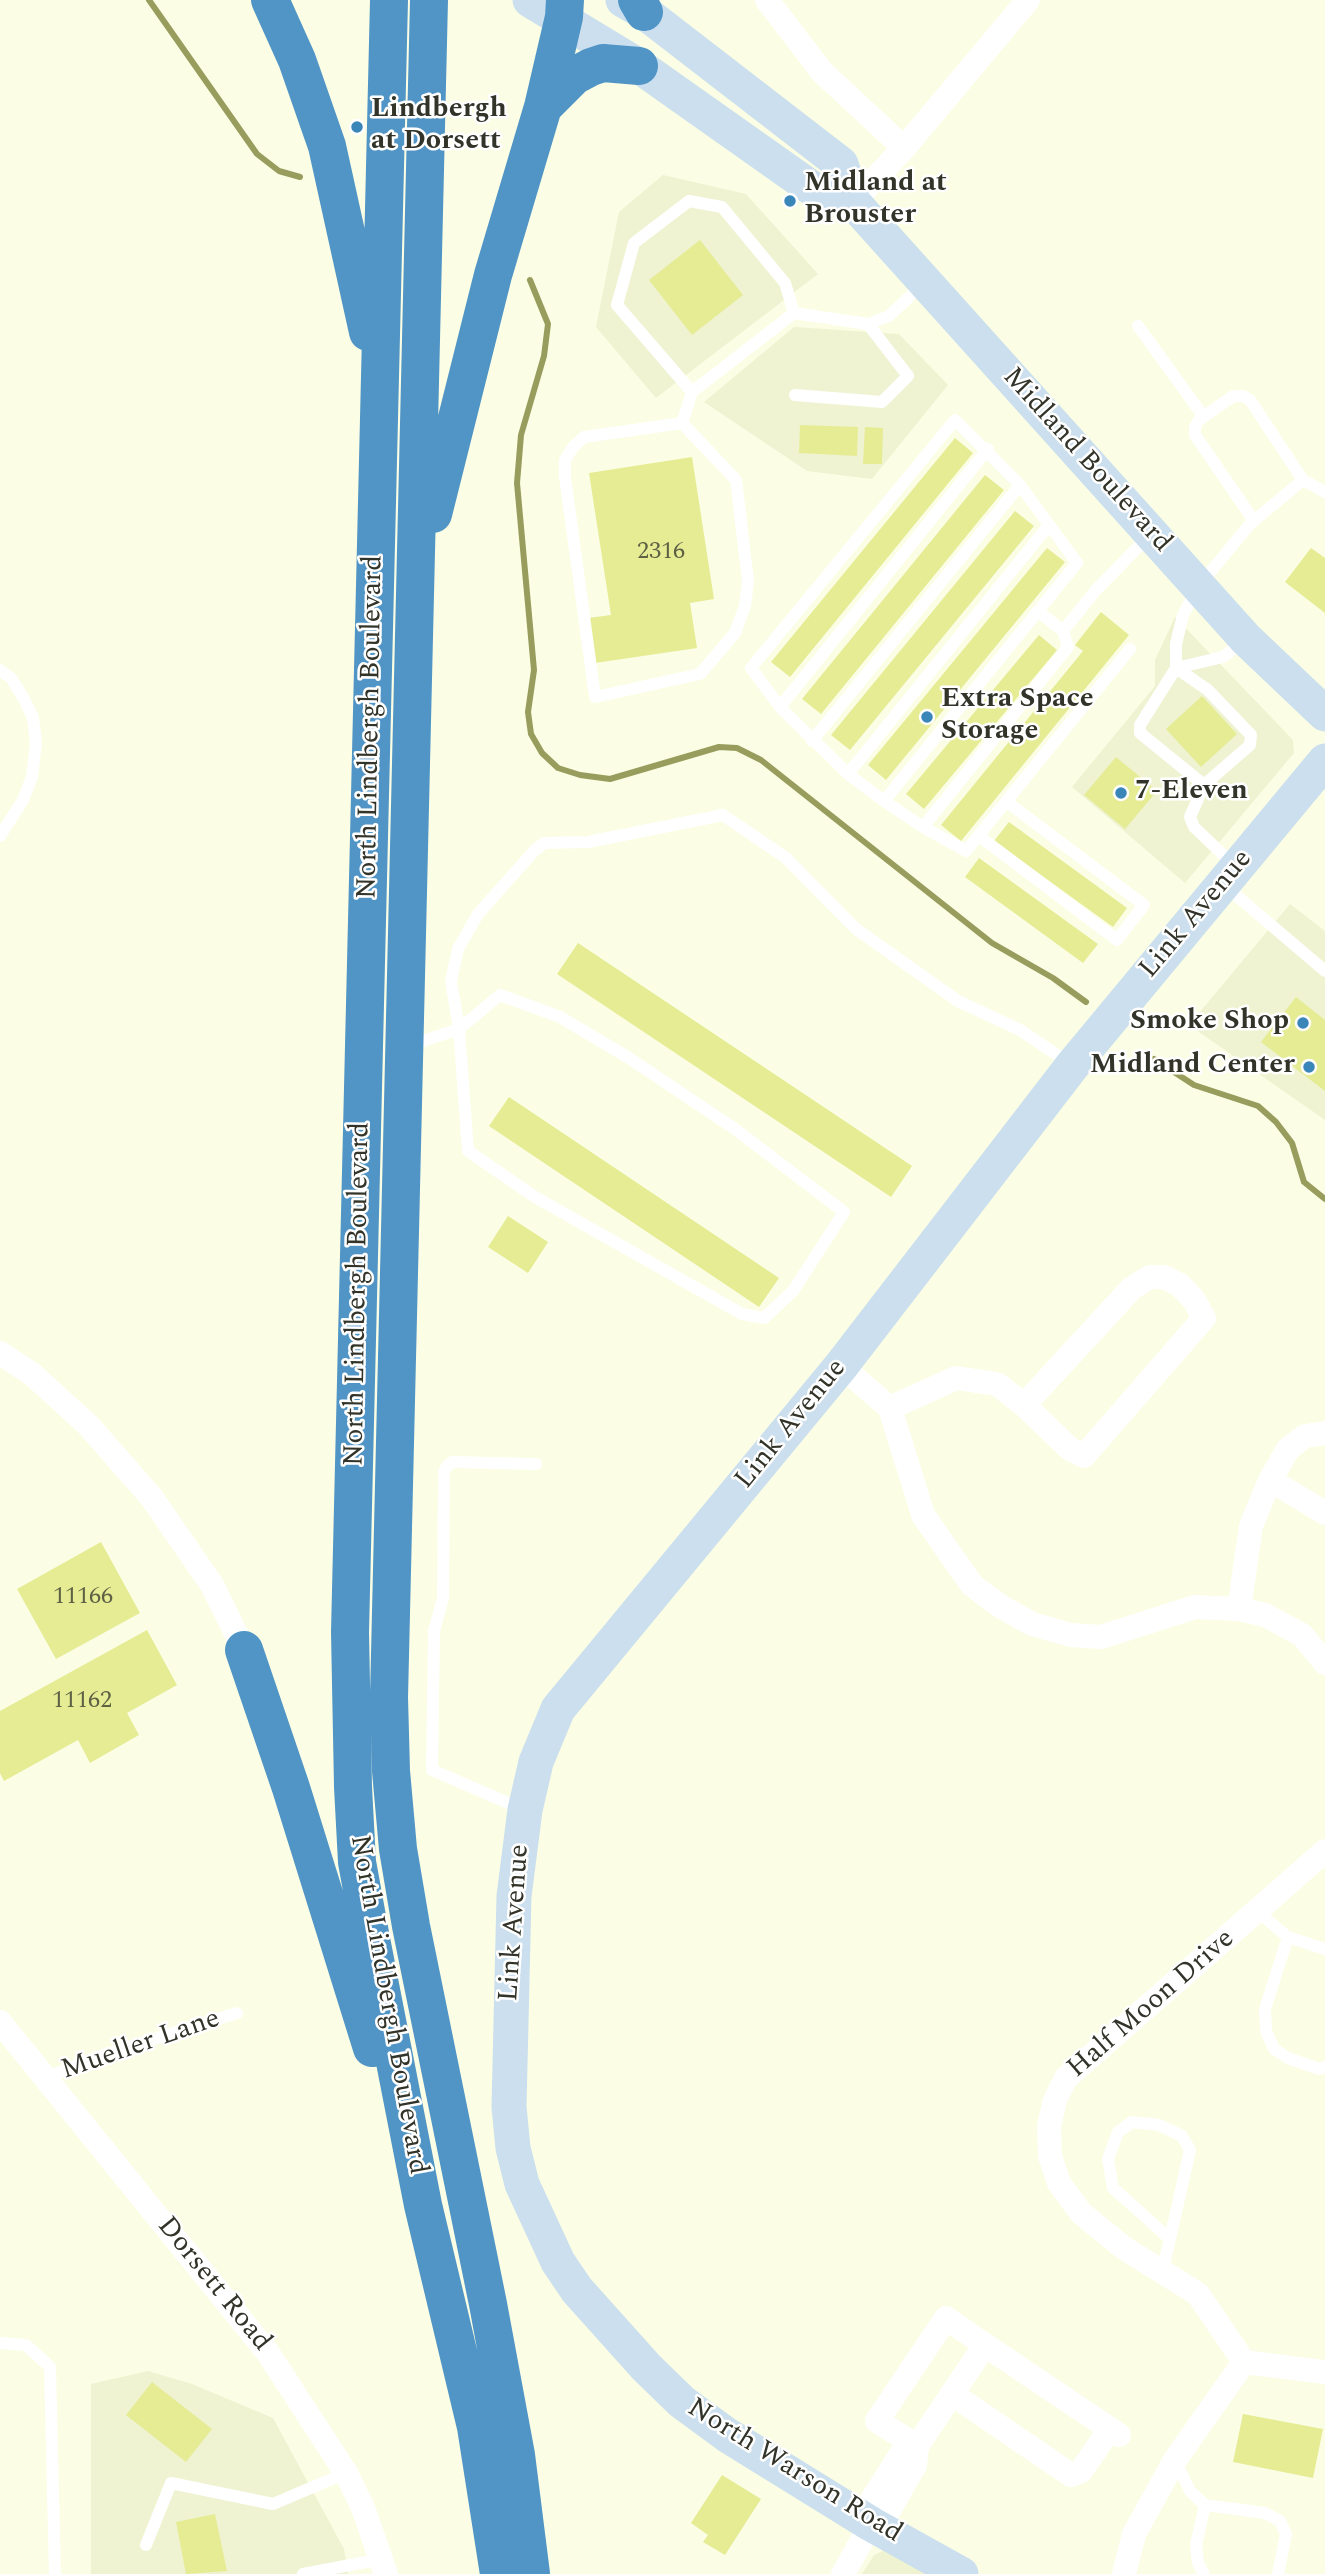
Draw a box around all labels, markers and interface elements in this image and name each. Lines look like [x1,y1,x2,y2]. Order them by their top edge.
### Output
place label: Lindbergh at Dorsett [371,94,507,160]
marker: Lindbergh at Dorsett [349,119,365,135]
place label: Midland at Brouster [804,168,947,234]
marker: Midland at Brouster [782,193,798,209]
street label: Midland Boulevard [994,362,1178,560]
house number: 2316 [637,539,685,567]
street label: North Lindbergh Boulevard [352,555,392,899]
place label: Extra Space Storage [941,684,1094,750]
marker: Extra Space Storage [919,709,935,725]
place label: 7-Eleven [1135,776,1248,810]
marker: 7-Eleven [1113,785,1129,801]
street label: Link Avenue [1133,844,1261,986]
place label: Smoke Shop [1130,1006,1289,1040]
marker: Smoke Shop [1295,1015,1311,1031]
place label: Midland Center [1090,1050,1295,1084]
marker: Midland Center [1301,1059,1317,1075]
street label: North Lindbergh Boulevard [339,1122,379,1466]
street label: Link Avenue [729,1353,855,1497]
house number: 11166 [53,1584,113,1612]
house number: 11162 [52,1688,112,1716]
street label: North Lindbergh Boulevard [341,1833,433,2177]
street label: Link Avenue [494,1843,538,2003]
street label: Half Moon Drive [1062,1923,1242,2087]
street label: Mueller Lane [57,2003,225,2089]
street label: Dorsett Road [148,2211,278,2359]
street label: North Warson Road [680,2392,908,2552]

